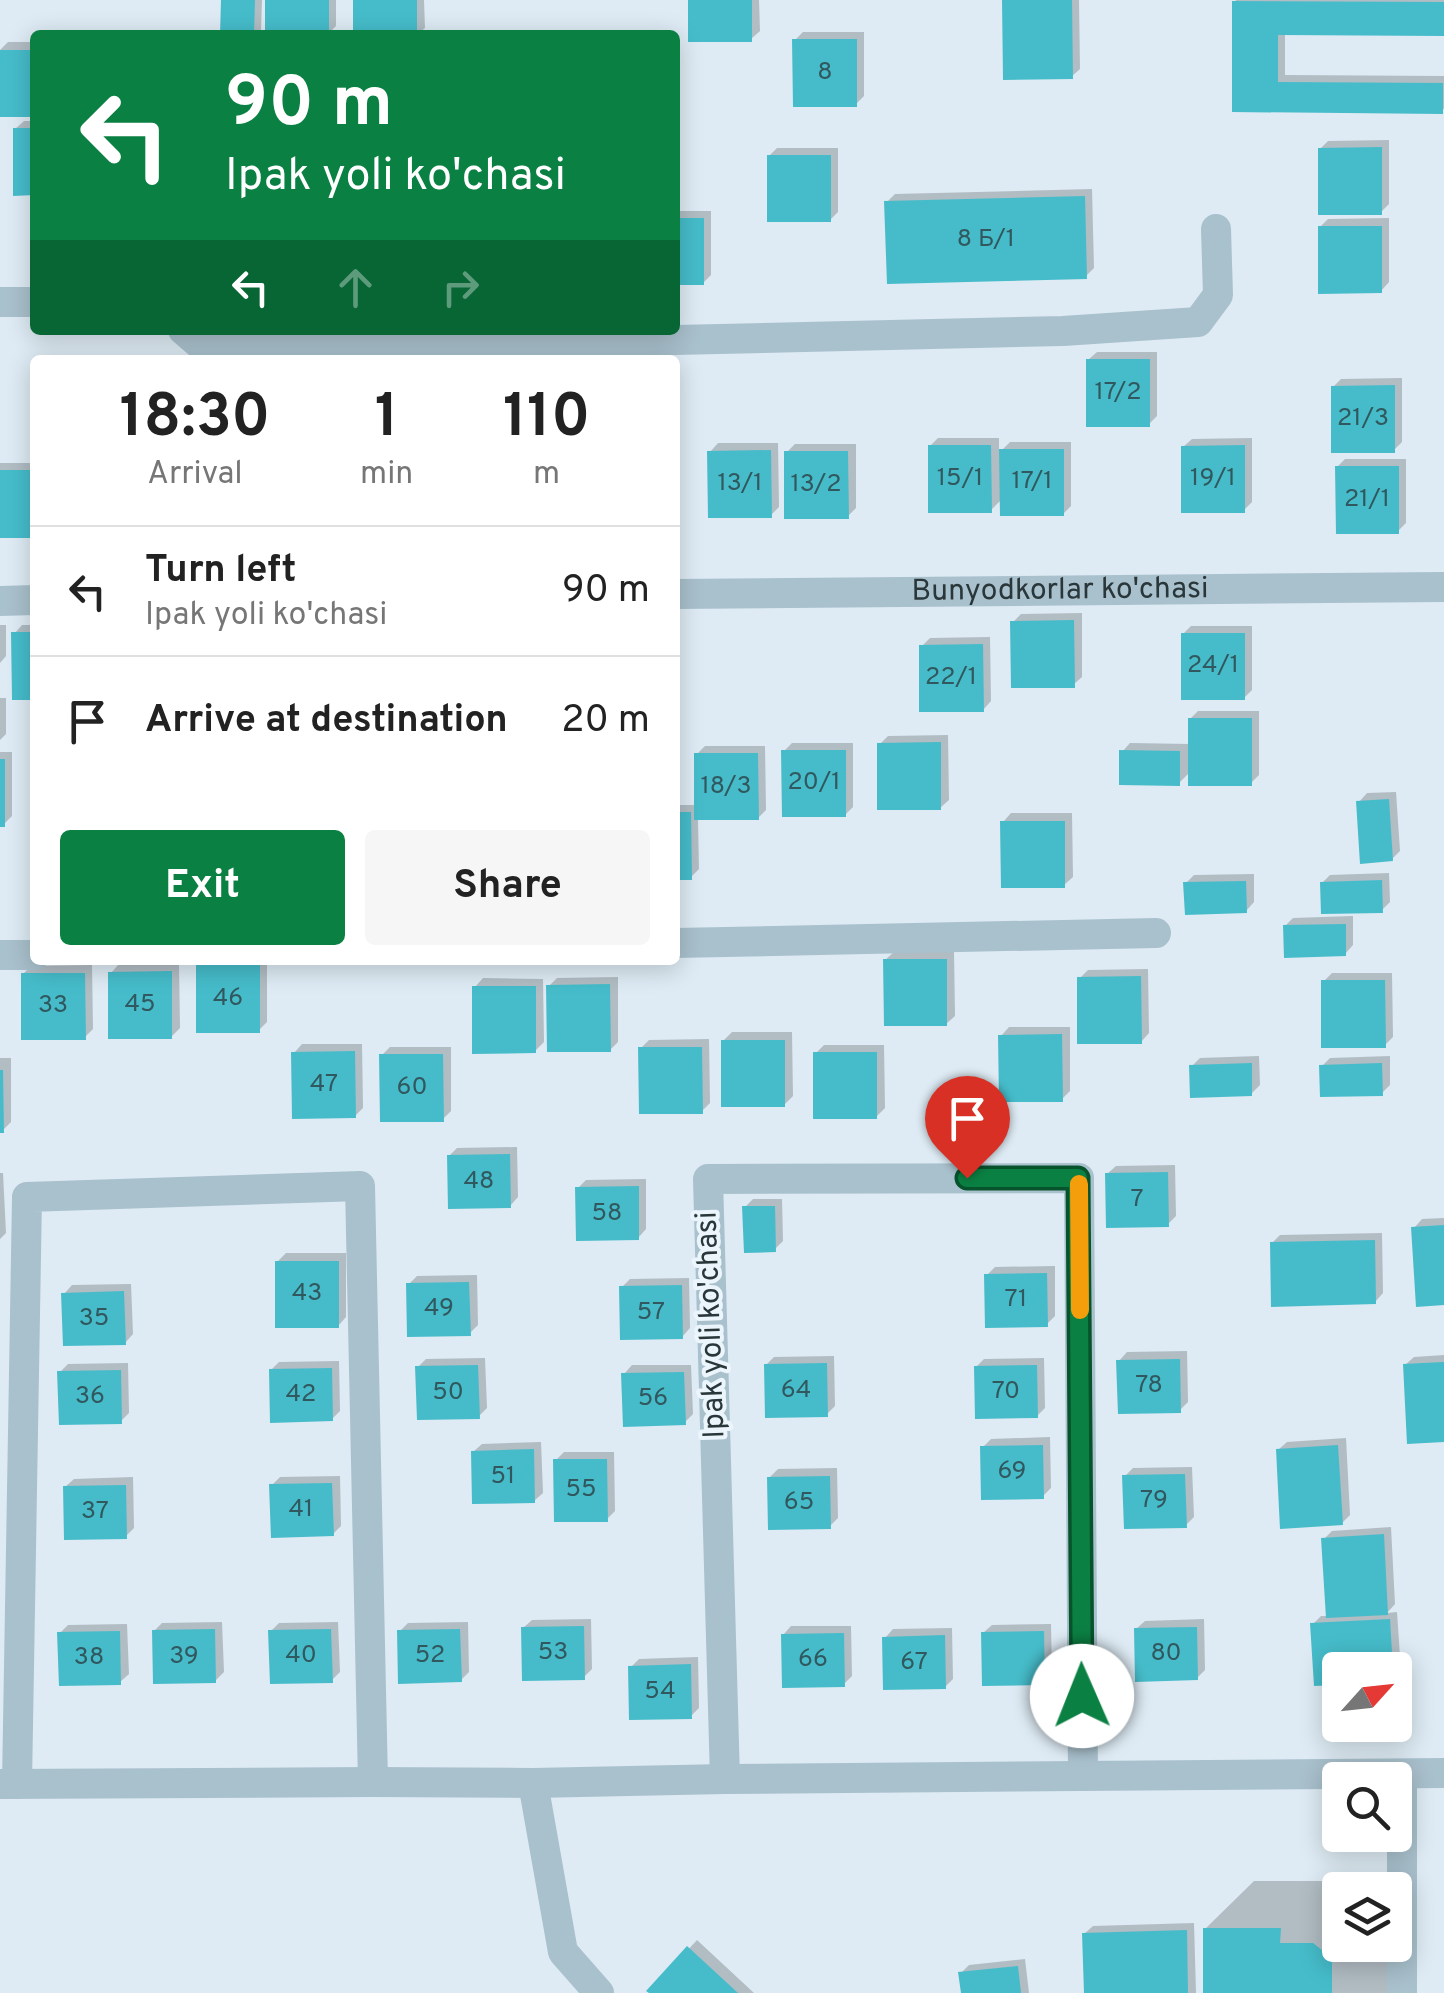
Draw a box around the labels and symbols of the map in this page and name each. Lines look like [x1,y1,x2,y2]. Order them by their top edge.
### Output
house number: 8 [817,57,833,89]
house number: 8 Б/1 [957,224,1015,256]
house number: 17/2 [1094,377,1142,409]
house number: 21/3 [1337,403,1389,435]
house number: 15/1 [937,463,983,495]
house number: 19/1 [1190,463,1236,495]
house number: 17/1 [1011,466,1053,498]
house number: 13/1 [717,468,763,500]
house number: 13/2 [790,469,842,501]
house number: 21/1 [1344,484,1390,516]
street label: Bunyodkorlar ko'chasi [911,571,1209,610]
house number: 24/1 [1187,650,1239,682]
house number: 22/1 [925,662,977,694]
house number: 20/1 [788,767,840,799]
house number: 18/3 [700,771,752,803]
house number: 46 [213,983,243,1015]
house number: 45 [124,989,156,1021]
house number: 33 [38,990,68,1022]
house number: 47 [310,1069,338,1101]
house number: 60 [397,1072,427,1104]
pin [925,1076,1010,1179]
house number: 48 [464,1166,494,1198]
house number: 7 [1130,1184,1144,1216]
house number: 58 [592,1198,622,1230]
street label: Ipak yoli ko'chasi [690,1211,734,1439]
house number: 43 [292,1278,322,1310]
house number: 71 [1005,1284,1027,1316]
house number: 49 [424,1293,454,1325]
house number: 57 [637,1297,665,1329]
house number: 35 [79,1303,109,1335]
house number: 78 [1135,1370,1163,1402]
house number: 64 [781,1375,811,1407]
house number: 70 [992,1376,1020,1408]
house number: 50 [432,1377,464,1409]
house number: 42 [286,1379,316,1411]
house number: 36 [75,1381,105,1413]
house number: 56 [638,1383,668,1415]
house number: 69 [998,1456,1026,1488]
house number: 51 [491,1461,515,1493]
house number: 55 [565,1474,597,1506]
house number: 79 [1140,1485,1168,1517]
house number: 65 [784,1487,814,1519]
house number: 41 [289,1494,313,1526]
house number: 37 [81,1496,109,1528]
house number: 53 [538,1637,568,1669]
house number: 80 [1150,1638,1182,1670]
house number: 40 [285,1640,317,1672]
house number: 52 [415,1640,445,1672]
house number: 39 [169,1641,199,1673]
house number: 38 [74,1642,104,1674]
house number: 66 [798,1644,828,1676]
position arrow [1030,1644,1134,1748]
house number: 67 [900,1647,928,1679]
north arrow [1322,1652,1412,1742]
house number: 54 [644,1676,676,1708]

